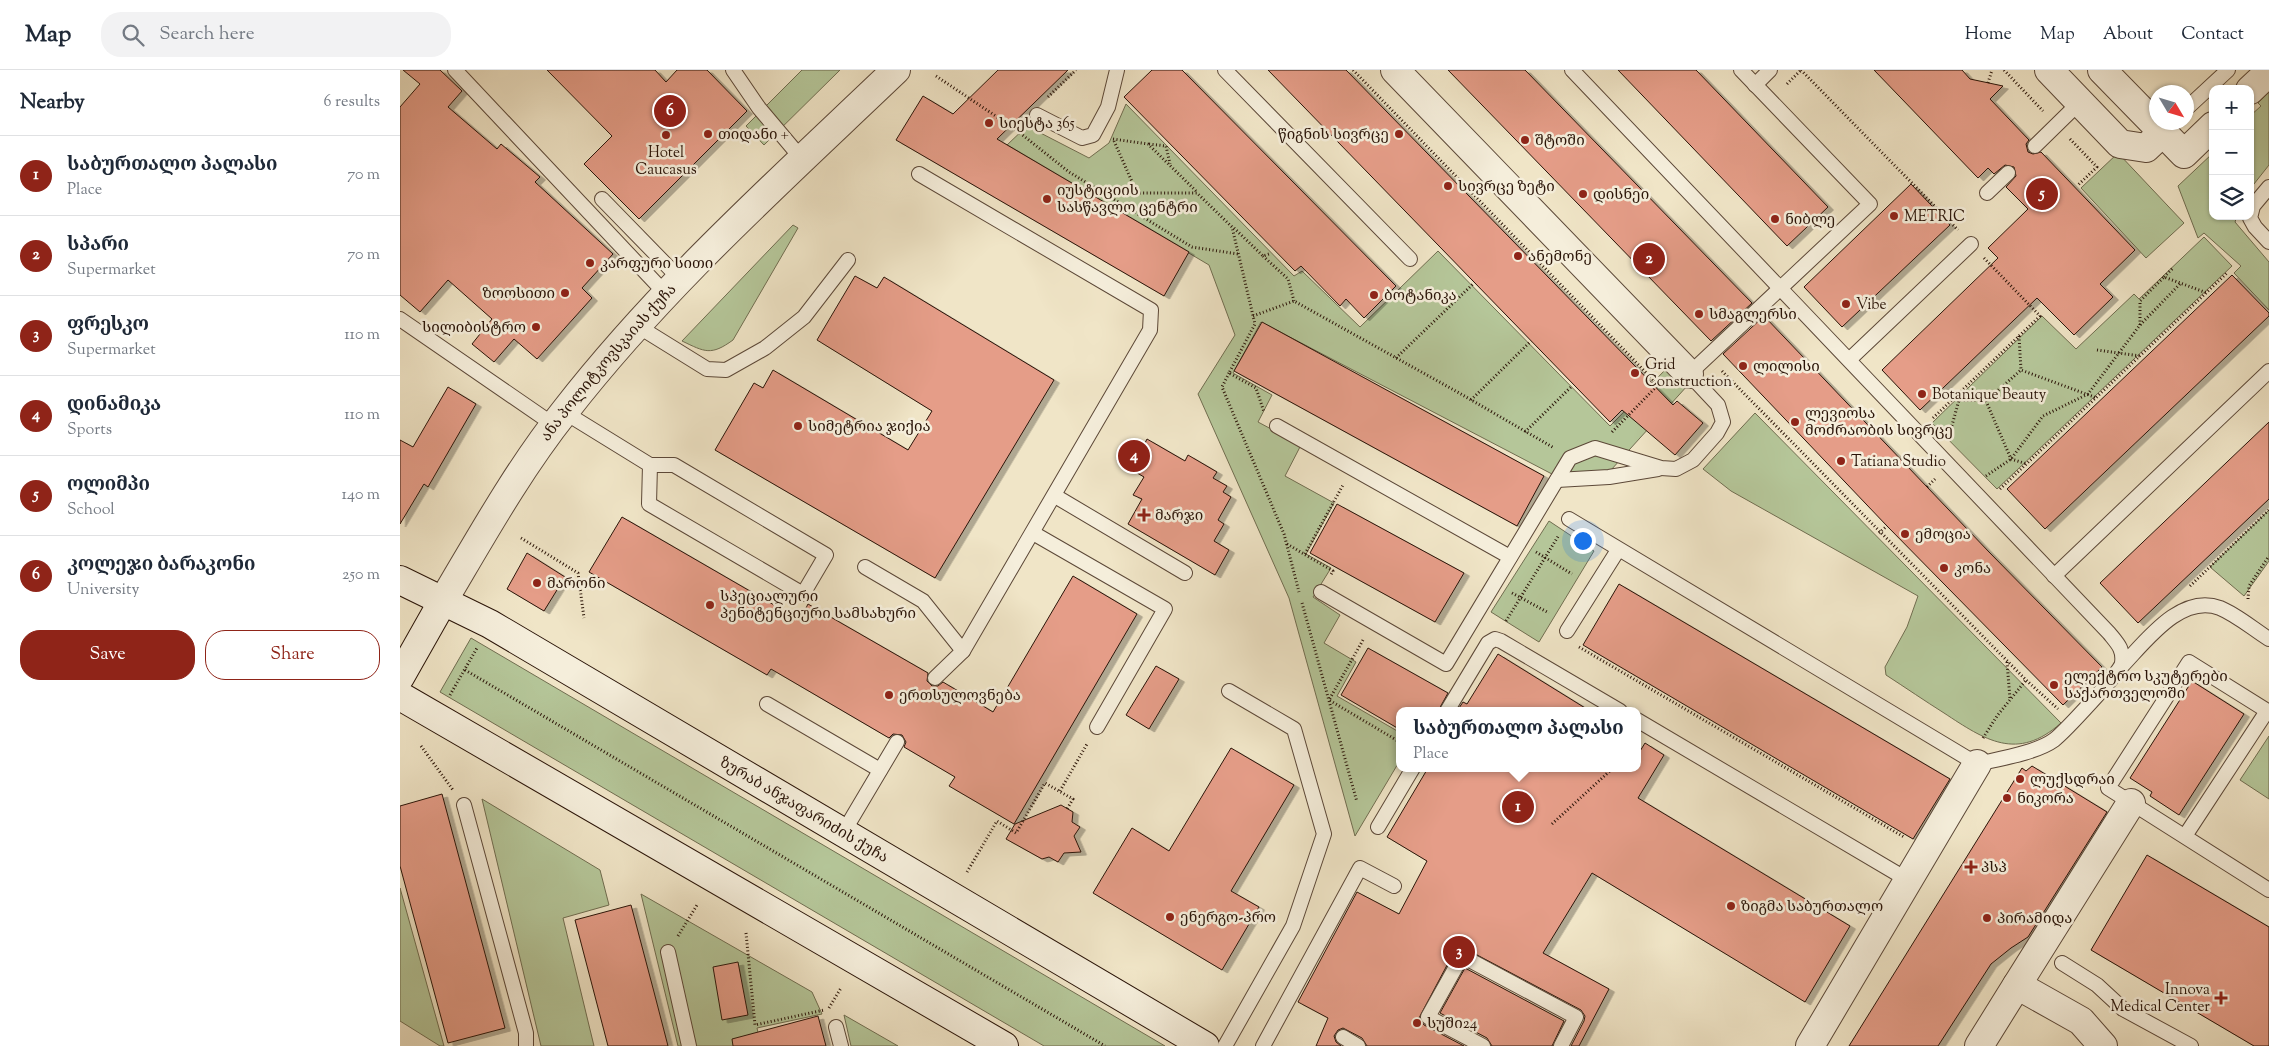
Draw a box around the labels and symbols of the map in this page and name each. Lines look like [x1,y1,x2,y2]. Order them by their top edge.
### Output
north arrow [2149,85,2194,130]
pin: 6 [654,92,686,130]
place label: სიესტა 365 [999,114,1075,135]
marker: სიესტა 365 [983,117,995,129]
place label: თიდანი + [718,125,789,146]
place label: წიგნის სივრცე [1278,125,1389,146]
marker: თიდანი + [702,128,714,140]
marker: წიგნის სივრცე [1393,128,1405,140]
marker: Hotel Caucasus [660,129,672,141]
place label: შტოში [1535,131,1585,152]
marker: შტოში [1519,134,1531,146]
place label: Hotel Caucasus [635,143,697,181]
pin: 5 [2026,175,2058,213]
place label: სივრცე ზეტი [1458,177,1555,198]
marker: სივრცე ზეტი [1442,180,1454,192]
place label: იუსტიციის სასწავლო ცენტრი [1057,181,1198,219]
place label: დისნეი [1593,185,1649,206]
marker: დისნეი [1577,188,1589,200]
marker: იუსტიციის სასწავლო ცენტრი [1041,193,1053,205]
place label: METRIC [1904,207,1965,228]
place label: ნიბლე [1785,210,1835,231]
marker: METRIC [1888,210,1900,222]
marker: ნიბლე [1769,213,1781,225]
pin: 2 [1633,240,1665,278]
place label: ანემონე [1528,247,1592,268]
marker: ანემონე [1512,250,1524,262]
place label: კარფური სითი [600,254,713,275]
marker: კარფური სითი [584,257,596,269]
street label: ანა პოლიტკოვსკაიას ქუჩა [536,280,682,446]
place label: ზოოსითი [483,284,555,305]
place label: ბოტანიკა [1384,286,1457,307]
marker: ზოოსითი [559,287,571,299]
marker: ბოტანიკა [1368,289,1380,301]
place label: Vibe [1856,295,1887,316]
marker: Vibe [1840,298,1852,310]
place label: სმაგლერსი [1709,305,1797,326]
marker: სმაგლერსი [1693,308,1705,320]
place label: სილიბისტრო [422,318,526,339]
marker: სილიბისტრო [530,321,542,333]
place label: Grid Construction [1645,355,1732,393]
place label: ლილისი [1753,357,1820,378]
marker: ლილისი [1737,360,1749,372]
marker: Grid Construction [1629,367,1641,379]
place label: Botanique Beauty [1932,385,2047,406]
marker: Botanique Beauty [1916,388,1928,400]
place label: ლევიოსა მოძრაობის სივრცე [1805,404,1953,442]
marker: ლევიოსა მოძრაობის სივრცე [1789,416,1801,428]
place label: სიმეტრია ჯიქია [808,417,931,438]
marker: სიმეტრია ჯიქია [792,420,804,432]
pin: 4 [1118,437,1150,475]
place label: Tatiana Studio [1851,452,1946,473]
marker: Tatiana Studio [1835,455,1847,467]
place label: მარჯი [1155,506,1203,527]
marker: მარჯი [1137,508,1151,522]
place label: ემოცია [1915,525,1971,546]
your location [1570,528,1596,554]
marker: ემოცია [1899,528,1911,540]
place label: კონა [1954,559,1991,580]
marker: კონა [1938,562,1950,574]
place label: მარონი [547,574,605,595]
marker: მარონი [531,577,543,589]
place label: სპეციალური პენიტენციური სამსახური [720,587,916,625]
marker: სპეციალური პენიტენციური სამსახური [704,599,716,611]
place label: ელექტრო სკუტერები საქართველოში [2064,667,2228,705]
marker: ელექტრო სკუტერები საქართველოში [2048,679,2060,691]
place label: ერთსულოვნება [899,686,1021,707]
marker: ერთსულოვნება [883,689,895,701]
street label: ზურაბ ანჯაფარიძის ქუჩა [715,753,892,869]
place label: ლუქსდრაი [2030,770,2115,791]
marker: ლუქსდრაი [2014,773,2026,785]
pin: 1 [1502,788,1534,826]
place label: ნიკორა [2017,789,2074,810]
marker: ნიკორა [2001,792,2013,804]
place label: პსპ [1981,858,2007,879]
marker: პსპ [1965,861,1977,873]
place label: ზიგმა საბურთალო [1741,897,1883,918]
marker: ზიგმა საბურთალო [1725,900,1737,912]
place label: ენერგო-პრო [1180,908,1276,929]
place label: პირამიდა [1997,909,2072,930]
marker: ენერგო-პრო [1164,911,1176,923]
marker: პირამიდა [1981,912,1993,924]
pin: 3 [1443,933,1475,971]
place label: Innova Medical Center [2111,980,2210,1018]
marker: Innova Medical Center [2214,991,2228,1005]
place label: სუში24 [1427,1014,1478,1035]
marker: სუში24 [1411,1017,1423,1029]

